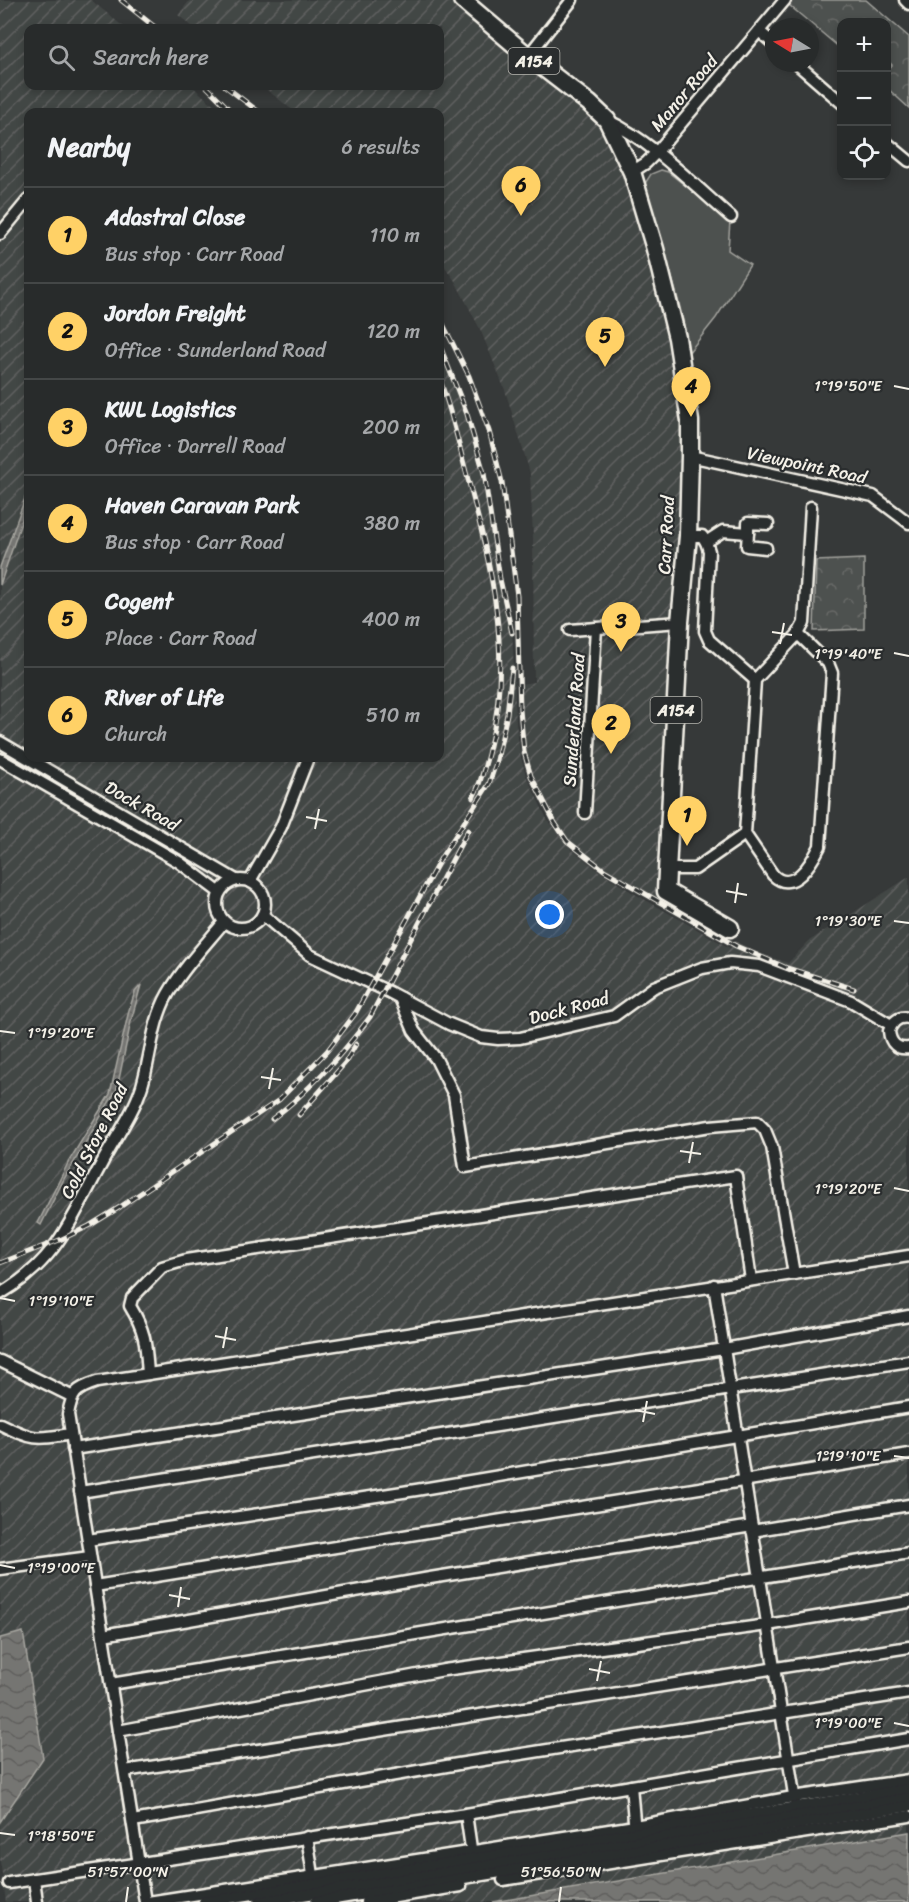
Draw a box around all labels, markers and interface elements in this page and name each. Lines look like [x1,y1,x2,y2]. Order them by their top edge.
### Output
north arrow [765,18,819,72]
map controls [837,18,891,180]
button: + [837,18,891,72]
search box [24,24,444,90]
text: Search here [93,38,209,77]
icon: search [45,41,78,74]
street label: Manor Road [642,46,727,139]
road number: A154 [508,48,560,74]
button: − [837,72,891,126]
text: Nearby [48,124,130,170]
button: locate [837,126,891,180]
text: 6 results [341,130,420,165]
pin: 6 [502,166,540,216]
text: Adastral Close [105,198,245,237]
text: 1 [63,218,72,253]
text: 110 m [370,218,420,253]
text: Bus stop · Carr Road [105,237,283,272]
text: Jordon Freight [105,294,246,333]
text: 2 [62,314,73,349]
text: 120 m [367,314,420,349]
pin: 5 [586,318,624,367]
text: Office · Sunderland Road [105,333,325,368]
pin: 4 [672,368,710,417]
text: 1°19'50"E [814,373,883,399]
text: KWL Logistics [105,390,236,429]
text: 3 [62,410,73,445]
text: 200 m [363,410,420,445]
text: Office · Darrell Road [105,429,285,464]
street label: Viewpoint Road [744,437,871,494]
text: Haven Caravan Park [105,486,300,525]
street label: Carr Road [648,494,684,575]
text: 4 [61,506,74,541]
text: 380 m [364,506,420,541]
text: Bus stop · Carr Road [105,525,283,560]
text: Cogent [105,582,173,621]
text: 5 [61,602,74,637]
text: 400 m [362,602,420,637]
pin: 3 [602,602,640,652]
text: Place · Carr Road [105,621,256,656]
text: 1°19'40"E [814,641,883,667]
street label: Sunderland Road [553,651,595,788]
text: River of Life [105,678,224,717]
road number: A154 [650,697,702,723]
text: 6 [62,698,73,733]
text: 510 m [366,698,420,733]
pin: 2 [592,704,630,754]
text: Church [105,717,167,752]
street label: Dock Road [99,772,187,841]
pin: 1 [668,796,706,846]
your location [535,900,564,929]
text: 1°19'30"E [815,908,883,934]
street label: Dock Road [525,982,614,1034]
text: 1°19'20"E [28,1020,96,1046]
street label: Cold Store Road [51,1076,138,1205]
text: 1°19'20"E [815,1176,883,1202]
text: 1°19'10"E [29,1288,95,1314]
text: 1°19'10"E [816,1443,882,1469]
text: 1°19'00"E [27,1555,96,1581]
text: 1°19'00"E [814,1710,883,1736]
text: 1°18'50"E [27,1823,96,1849]
text: 51°57'00"N [88,1859,169,1885]
text: 51°56'50"N [521,1859,602,1885]

